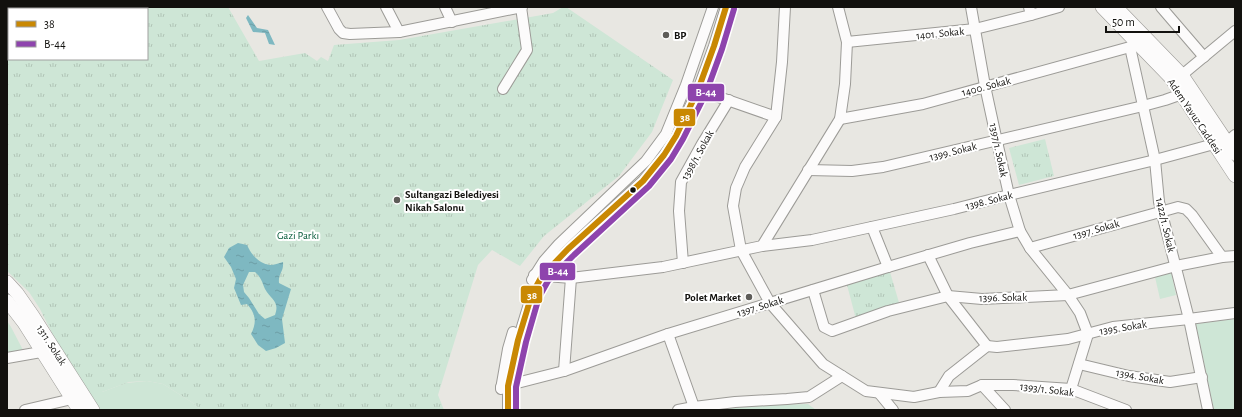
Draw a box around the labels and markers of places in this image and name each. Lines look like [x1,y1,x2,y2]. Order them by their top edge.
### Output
marker: BP [661,30,671,40]
place label: BP [674,30,686,41]
unlabelled marker [628,185,638,195]
place label: Sultangazi Belediyesi Nikah Salonu [405,189,499,213]
marker: Sultangazi Belediyesi Nikah Salonu [392,195,402,205]
place label: Polet Market [685,292,741,303]
marker: Polet Market [744,292,754,302]

